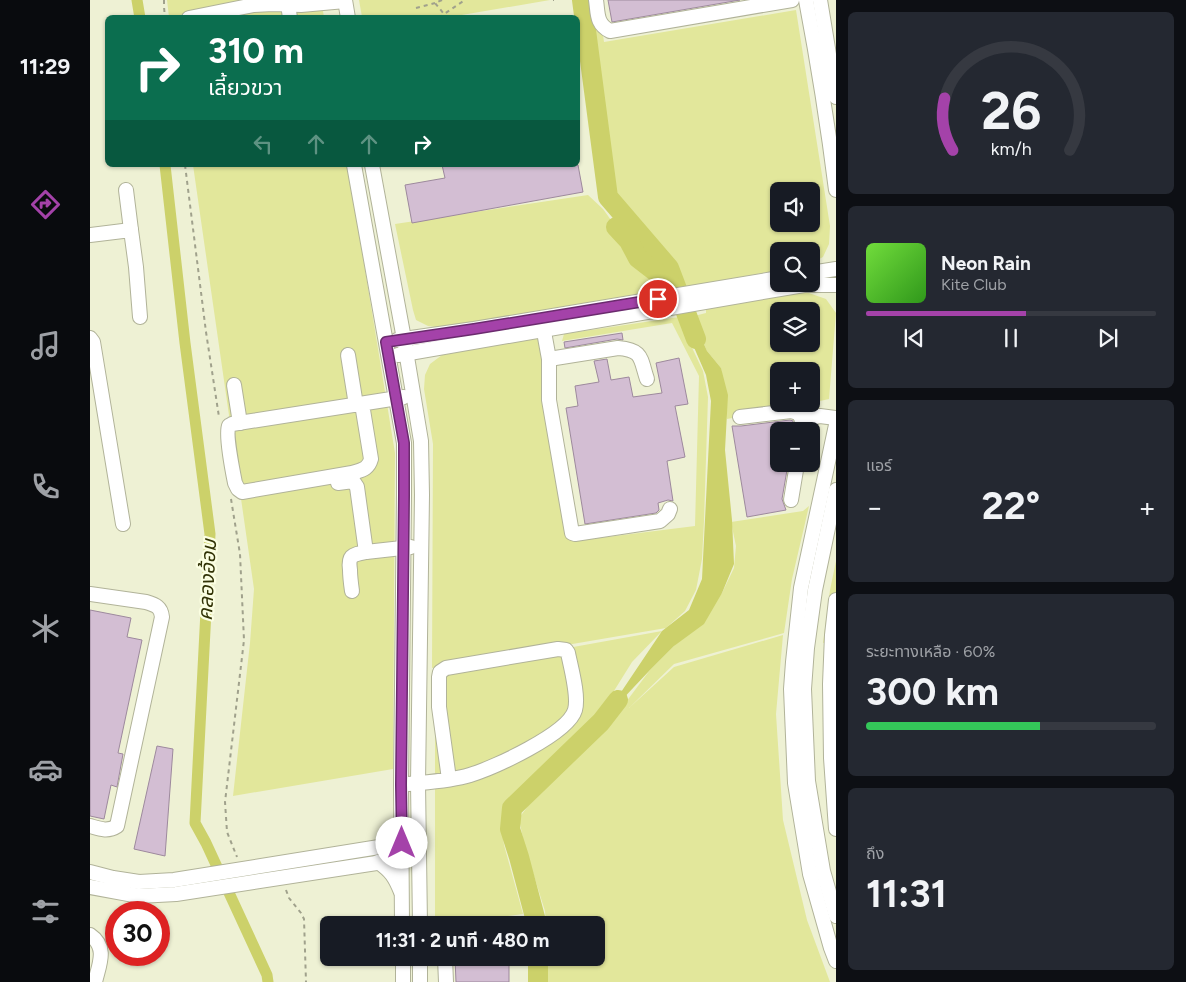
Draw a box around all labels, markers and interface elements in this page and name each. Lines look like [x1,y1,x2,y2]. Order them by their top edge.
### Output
text: 310 m [208,30,304,72]
icon: right [125,35,190,100]
text: 11:29 [20,53,70,80]
text: เลี้ยวขวา [208,74,283,101]
text: 26 [981,80,1041,142]
icon: left [249,130,277,158]
icon: ahead [302,130,330,158]
icon: ahead [355,130,383,158]
icon: right [408,130,436,158]
text: km/h [991,138,1031,159]
map controls [770,182,820,472]
button: sound [770,182,820,232]
icon: directions [28,187,63,222]
button: search [770,242,820,292]
text: Neon Rain [941,252,1031,275]
text: Kite Club [941,275,1007,294]
pin [637,278,679,320]
icon: arrive [644,285,672,313]
button: layers [770,302,820,352]
icon: previous [900,324,928,352]
icon: pause [997,324,1025,352]
icon: next [1094,324,1122,352]
icon: music [28,328,63,363]
button: + [770,362,820,412]
button: − [770,422,820,472]
text: แอร์ [866,456,892,475]
icon: phone [28,469,63,504]
text: 22° [982,483,1040,529]
text: − [866,490,883,524]
text: + [1139,490,1156,524]
water label: คลองอ้อม [193,537,221,621]
icon: climate [28,611,63,646]
text: ระยะทางเหลือ · 60% [866,642,995,661]
text: 300 km [866,669,999,715]
icon: car [28,752,63,787]
position arrow [375,816,427,868]
text: ถึง [866,844,884,863]
text: 11:31 [866,871,947,917]
icon: filters [28,894,63,929]
speed limit sign: 30 [105,901,170,966]
text: 11:31 · 2 นาที · 480 m [376,929,549,952]

